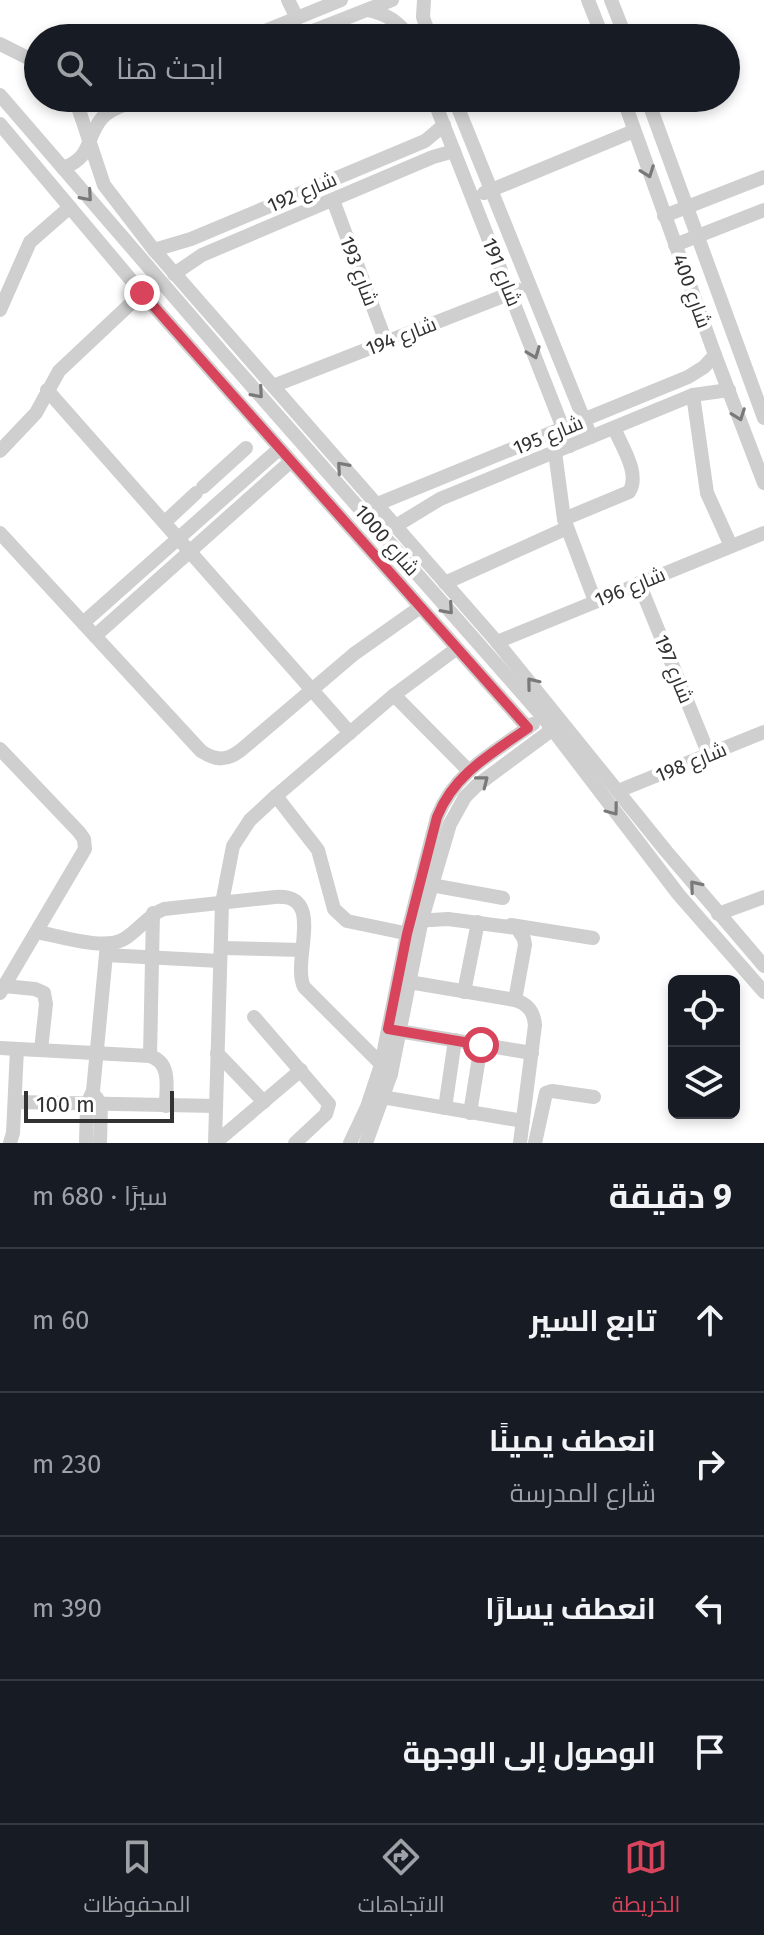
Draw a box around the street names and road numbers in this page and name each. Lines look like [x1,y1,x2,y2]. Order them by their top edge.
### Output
street label: شارع 192 [264,167,341,219]
street label: شارع 193 [333,233,383,310]
street label: شارع 191 [476,234,527,310]
street label: شارع 400 [666,251,716,332]
street label: شارع 194 [362,312,440,362]
street label: شارع 195 [510,410,587,462]
street label: شارع 1000 [348,500,424,582]
street label: شارع 196 [591,562,669,614]
street label: شارع 197 [648,631,699,708]
street label: شارع 198 [652,737,731,789]

